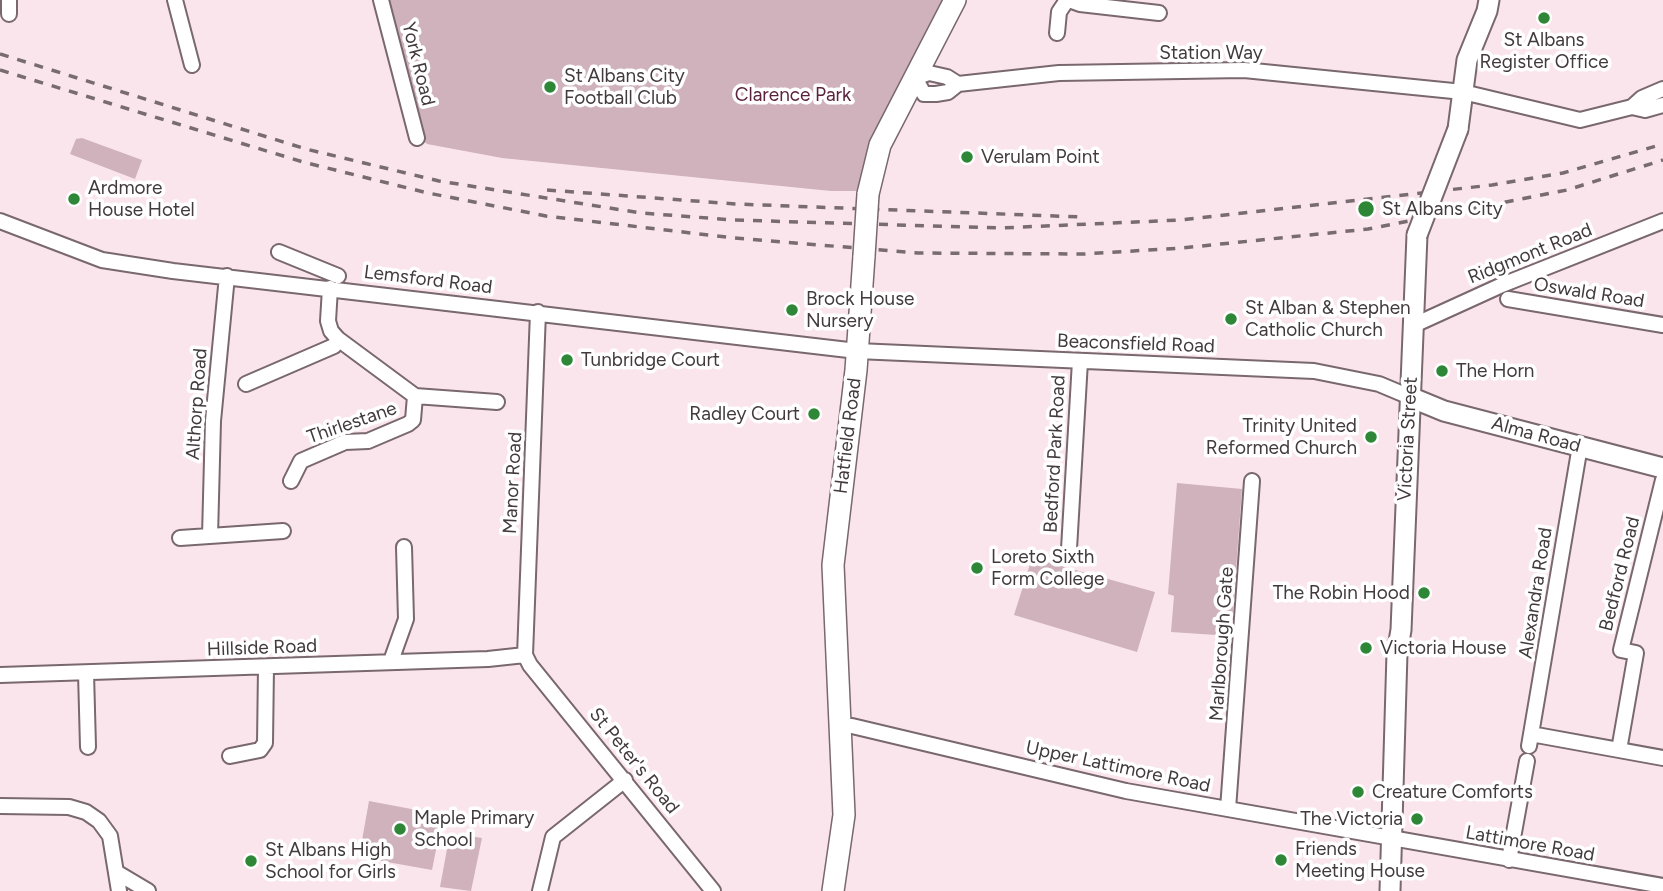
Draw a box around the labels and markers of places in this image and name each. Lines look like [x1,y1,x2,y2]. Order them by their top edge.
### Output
marker: St Albans Register Office [1536,10,1552,26]
place label: St Albans Register Office [1479,29,1609,73]
place label: St Albans City Football Club [564,65,685,109]
marker: St Albans City Football Club [542,79,558,95]
place label: Verulam Point [981,146,1100,168]
marker: Verulam Point [959,149,975,165]
place label: Ardmore House Hotel [88,177,195,221]
marker: Ardmore House Hotel [66,191,82,207]
place label: St Albans City [1382,198,1503,220]
marker: St Albans City [1356,199,1376,219]
place label: Brock House Nursery [806,288,914,332]
place label: St Alban & Stephen Catholic Church [1245,297,1411,341]
marker: Brock House Nursery [784,302,800,318]
marker: St Alban & Stephen Catholic Church [1223,311,1239,327]
place label: Tunbridge Court [581,349,720,371]
marker: Tunbridge Court [559,352,575,368]
place label: The Horn [1456,360,1534,382]
marker: The Horn [1434,363,1450,379]
place label: Radley Court [689,403,800,425]
marker: Radley Court [806,406,822,422]
place label: Trinity United Reformed Church [1206,415,1357,459]
marker: Trinity United Reformed Church [1363,429,1379,445]
place label: Loreto Sixth Form College [991,546,1104,590]
marker: Loreto Sixth Form College [969,560,985,576]
place label: The Robin Hood [1273,582,1410,604]
marker: The Robin Hood [1416,585,1432,601]
place label: Victoria House [1380,637,1506,659]
marker: Victoria House [1358,640,1374,656]
place label: Creature Comforts [1372,781,1533,803]
marker: Creature Comforts [1350,784,1366,800]
place label: Maple Primary School [414,807,534,851]
place label: The Victoria [1300,808,1403,830]
marker: The Victoria [1409,811,1425,827]
marker: Maple Primary School [392,821,408,837]
place label: Friends Meeting House [1295,838,1425,882]
place label: St Albans High School for Girls [265,839,396,883]
marker: Friends Meeting House [1273,852,1289,868]
marker: St Albans High School for Girls [243,853,259,869]

